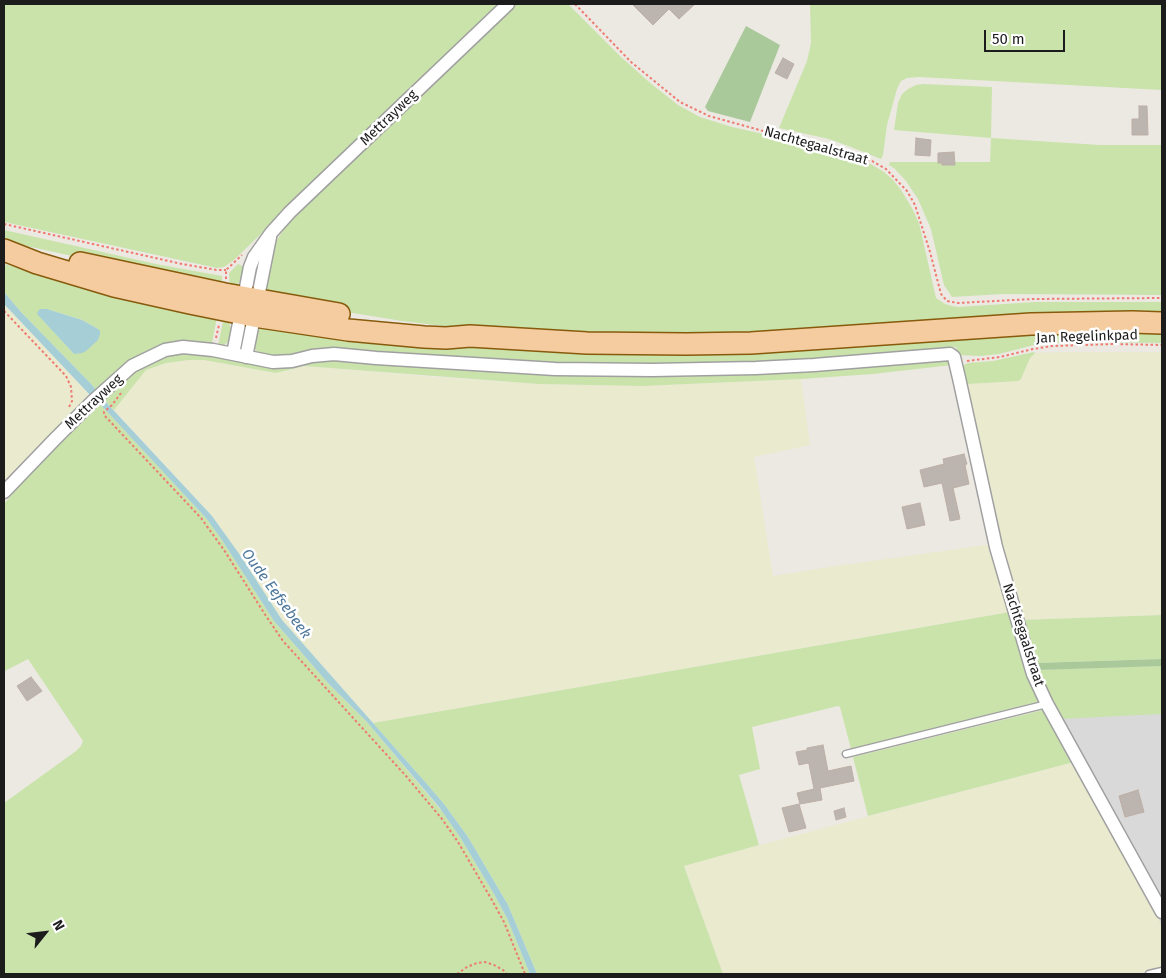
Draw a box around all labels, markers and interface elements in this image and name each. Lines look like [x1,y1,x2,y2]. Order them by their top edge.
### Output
scale bar [986,20,1067,52]
text: 50 m [992,30,1025,48]
street label: Mettrayweg [357,87,421,149]
street label: Nachtegaalstraat [762,123,870,169]
street label: Jan Regelinkpad [1036,327,1138,347]
street label: Mettrayweg [62,371,126,433]
water label: Oude Eefsebeek [237,546,315,642]
street label: Nachtegaalstraat [998,581,1048,689]
north arrow [20,908,70,958]
text: N [49,917,68,934]

